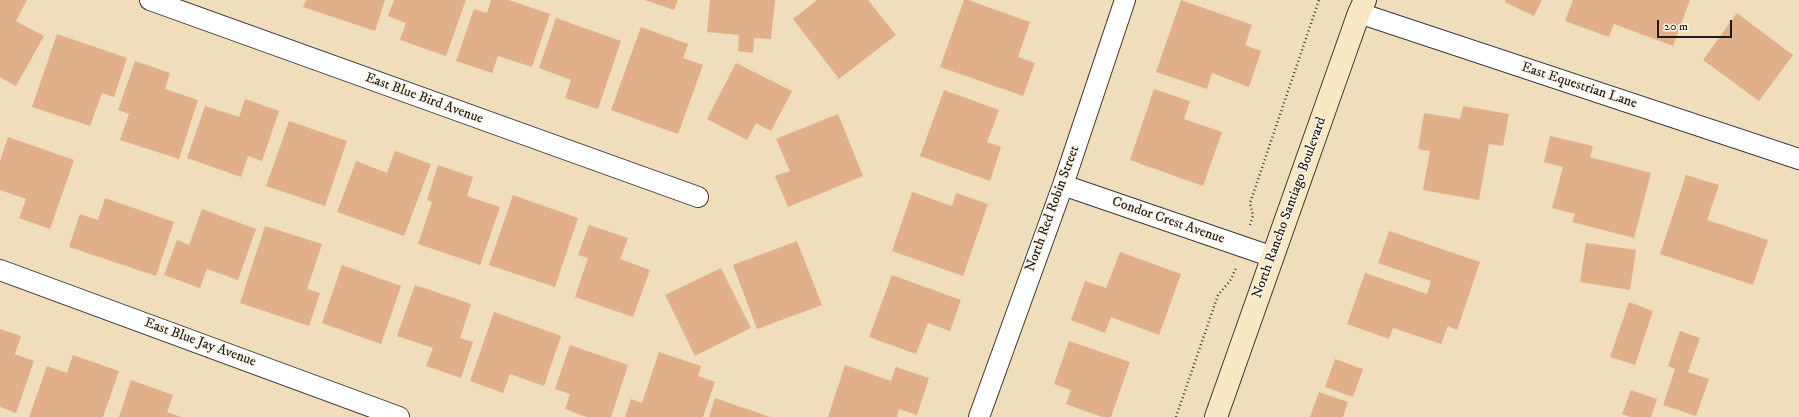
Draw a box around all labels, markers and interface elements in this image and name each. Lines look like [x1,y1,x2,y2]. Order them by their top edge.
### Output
scale bar [1659,12,1734,38]
text: 20 m [1664,19,1688,34]
street label: East Equestrian Lane [1519,59,1639,113]
street label: East Blue Bird Avenue [363,70,485,128]
street label: North Rancho Santiago Boulevard [1249,115,1331,301]
street label: North Red Robin Street [1022,144,1084,274]
street label: Condor Crest Avenue [1109,194,1227,248]
street label: East Blue Jay Avenue [142,315,258,371]

